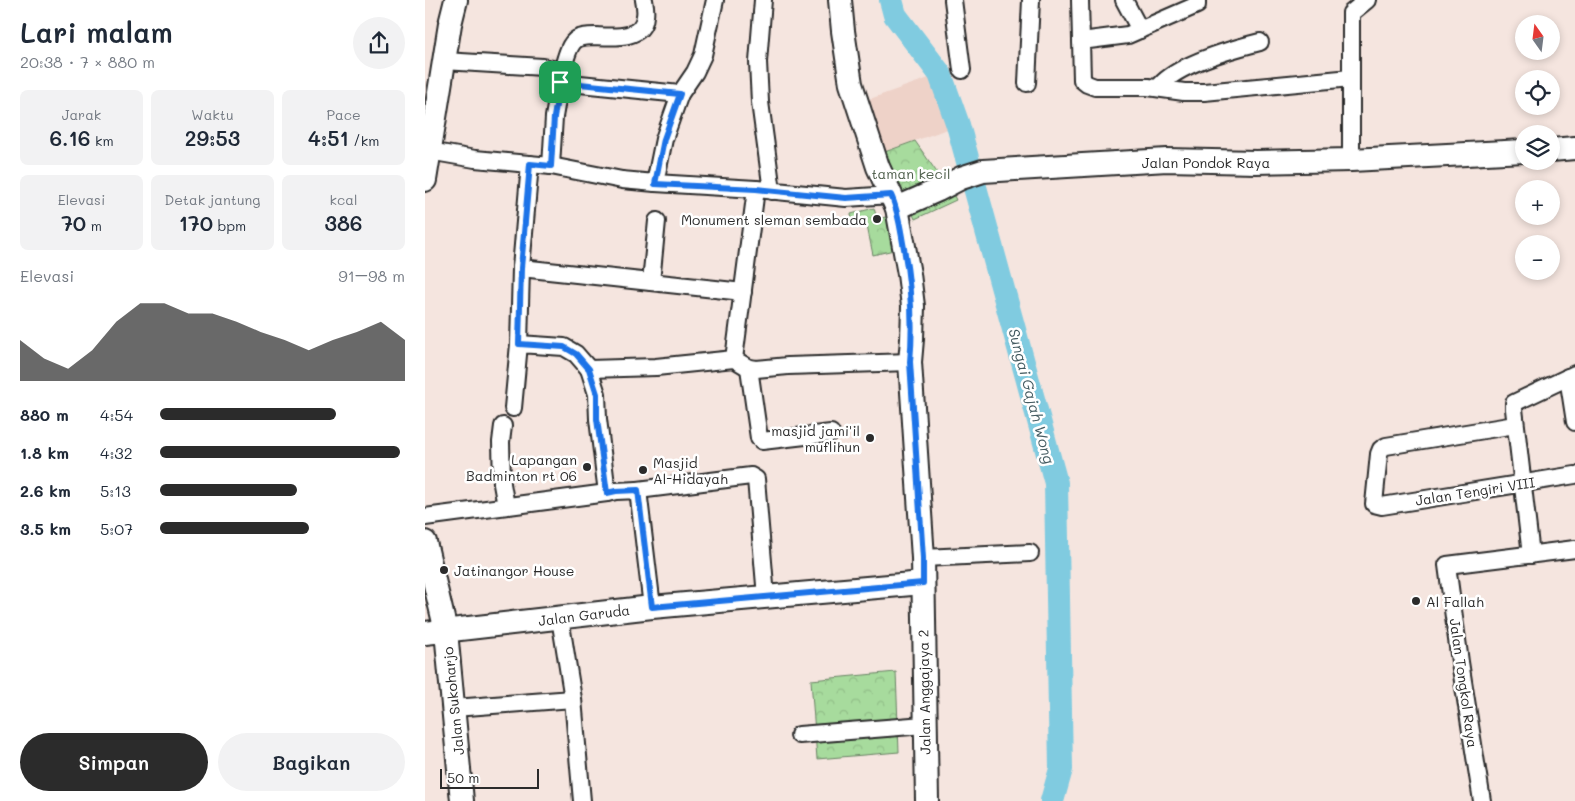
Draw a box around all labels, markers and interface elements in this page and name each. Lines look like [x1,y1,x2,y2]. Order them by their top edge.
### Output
text: Lari malam [20,14,173,50]
north arrow [1515,15,1560,60]
map controls [1515,15,1560,280]
button: share [353,17,405,69]
text: 20:38 · 7 × 880 m [20,51,155,72]
pin [539,61,581,103]
icon: arrive [546,68,574,96]
button: locate [1515,70,1560,115]
text: Jarak [62,105,101,124]
text: Waktu [191,105,234,124]
text: Pace [326,105,361,124]
text: 6.16 [49,124,91,151]
text: 29:53 [185,124,240,151]
text: 4:51 [308,124,349,151]
button: layers [1515,125,1560,170]
text: km [91,131,114,150]
text: /km [349,131,379,150]
street label: Jalan Pondok Raya [1142,153,1270,172]
park label: taman kecil [871,164,951,183]
button: + [1515,180,1560,225]
text: Elevasi [58,190,105,209]
text: Detak jantung [165,190,260,209]
text: kcal [330,190,357,209]
text: 70 [61,209,86,236]
text: 170 [179,209,213,236]
text: 386 [324,209,363,236]
place label: Monument sleman sembada [681,210,867,229]
marker: Monument sleman sembada [871,213,883,225]
text: m [86,216,102,235]
text: bpm [213,216,246,235]
button: − [1515,235,1560,280]
text: Elevasi [20,265,74,286]
text: 91–98 m [338,265,405,286]
water label: Sungai Gajah Wong [1004,326,1060,466]
text: 880 m [20,404,69,425]
text: 4:54 [100,404,133,425]
place label: masjid jami'il muflihun [771,421,860,456]
marker: masjid jami'il muflihun [864,432,876,444]
text: 1.8 km [20,442,69,463]
text: 4:32 [100,442,133,463]
place label: Lapangan Badminton rt 06 [466,450,577,485]
place label: Masjid Al-Hidayah [653,453,728,488]
marker: Lapangan Badminton rt 06 [581,461,593,473]
marker: Masjid Al-Hidayah [637,464,649,476]
street label: Jalan Tengiri VIII [1414,472,1536,510]
text: 2.6 km [20,480,71,501]
text: 5:13 [100,480,131,501]
text: 3.5 km [20,518,71,539]
text: 5:07 [100,518,133,539]
place label: Jatinangor House [454,561,574,580]
marker: Jatinangor House [438,564,450,576]
place label: Al Fallah [1426,592,1484,611]
marker: Al Fallah [1410,595,1422,607]
street label: Jalan Garuda [537,600,631,630]
street label: Jalan Tongkol Raya [1446,617,1482,749]
street label: Jalan Anggajaya 2 [913,629,935,755]
street label: Jalan Sukoharjo [438,646,468,756]
button: Simpan [20,733,208,791]
button: Bagikan [218,733,405,791]
scale bar [440,766,539,789]
text: 50 m [447,768,479,787]

